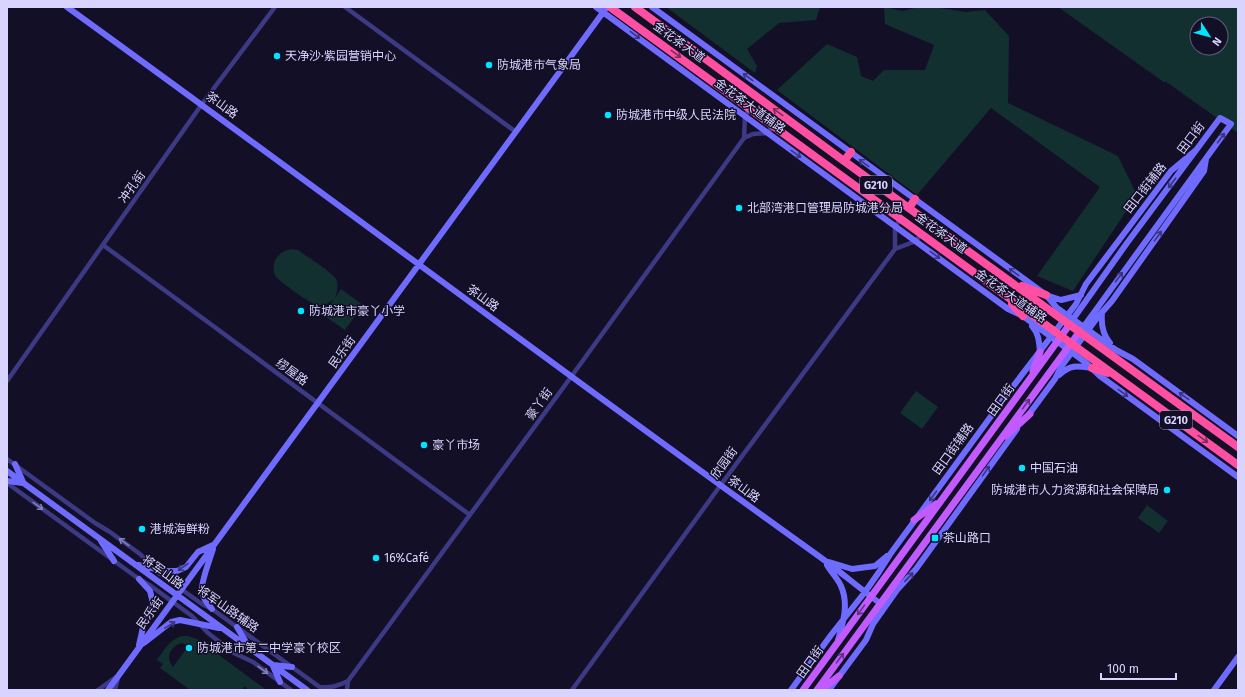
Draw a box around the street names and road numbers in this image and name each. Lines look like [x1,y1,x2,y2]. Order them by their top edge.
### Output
street label: 金花茶大道 [651,19,707,65]
street label: 金花茶大道辅路 [712,76,788,136]
street label: 茶山路 [203,89,241,121]
street label: 田口街 [1175,119,1207,157]
street label: 田口街辅路 [1121,160,1169,216]
street label: 冲孔街 [116,168,148,206]
road number: G210 [860,176,892,194]
street label: 金花茶大道 [913,210,969,256]
street label: 金花茶大道辅路 [973,266,1049,326]
street label: 茶山路 [464,282,502,314]
street label: 民乐街 [326,333,358,371]
street label: 缪屋路 [273,356,311,388]
street label: 田口街 [985,381,1017,419]
street label: 豪丫街 [523,385,555,423]
road number: G210 [1160,411,1192,429]
street label: 田口街辅路 [930,421,976,477]
street label: 欣园街 [708,444,740,482]
street label: 茶山路 [725,473,763,505]
street label: 将军山路 [139,552,187,592]
street label: 将军山路辅路 [194,583,262,635]
street label: 民乐街 [134,594,166,632]
street label: 田口街 [794,643,826,681]

